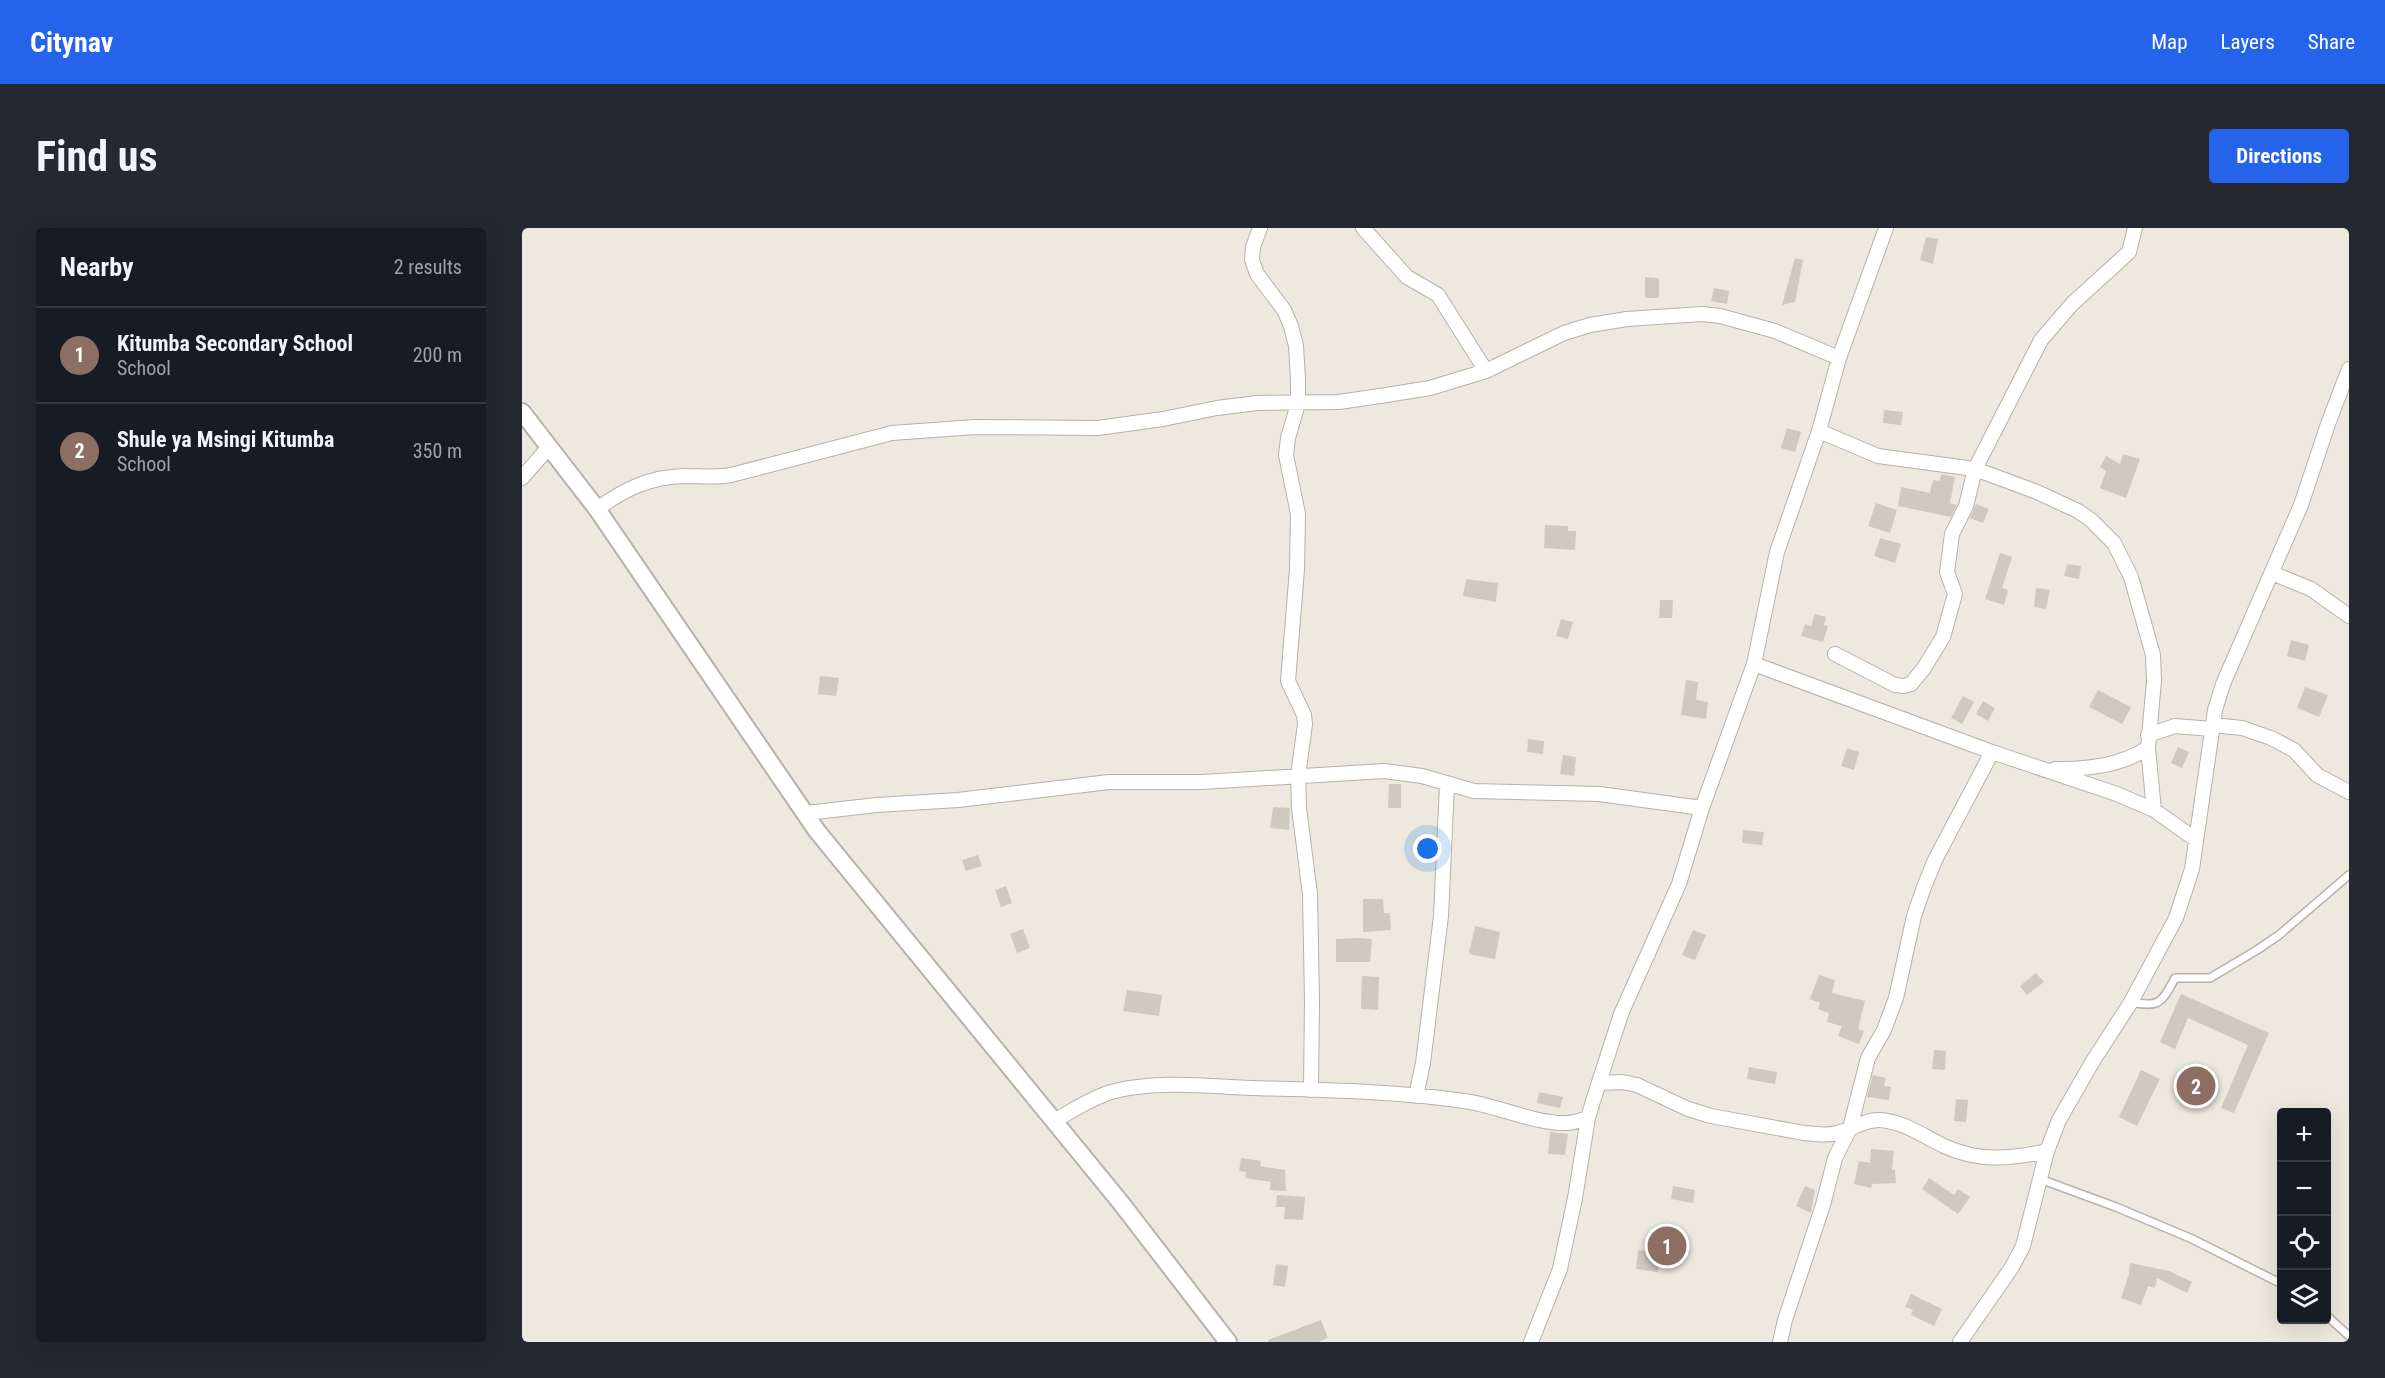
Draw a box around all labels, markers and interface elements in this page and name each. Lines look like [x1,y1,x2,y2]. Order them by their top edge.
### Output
text: Citynav [30,26,113,59]
text: Map [2151,30,2188,54]
text: Layers [2221,30,2275,54]
text: Share [2308,30,2355,54]
button: Directions [2209,129,2349,183]
text: Find us [36,132,157,181]
text: Nearby [60,252,134,282]
text: 2 results [394,255,462,279]
text: Kitumba Secondary School [117,331,353,356]
text: 1 [74,343,85,367]
text: 200 m [413,343,462,367]
text: School [117,356,171,380]
text: Shule ya Msingi Kitumba [117,427,334,452]
text: 2 [74,439,85,463]
text: 350 m [413,439,462,463]
text: School [117,452,171,476]
your location [1413,834,1442,863]
pin: 2 [2176,1064,2216,1108]
map controls [2277,1108,2331,1324]
button: + [2277,1108,2331,1162]
button: − [2277,1162,2331,1216]
button: locate [2277,1216,2331,1270]
pin: 1 [1648,1224,1686,1268]
button: layers [2277,1270,2331,1324]

